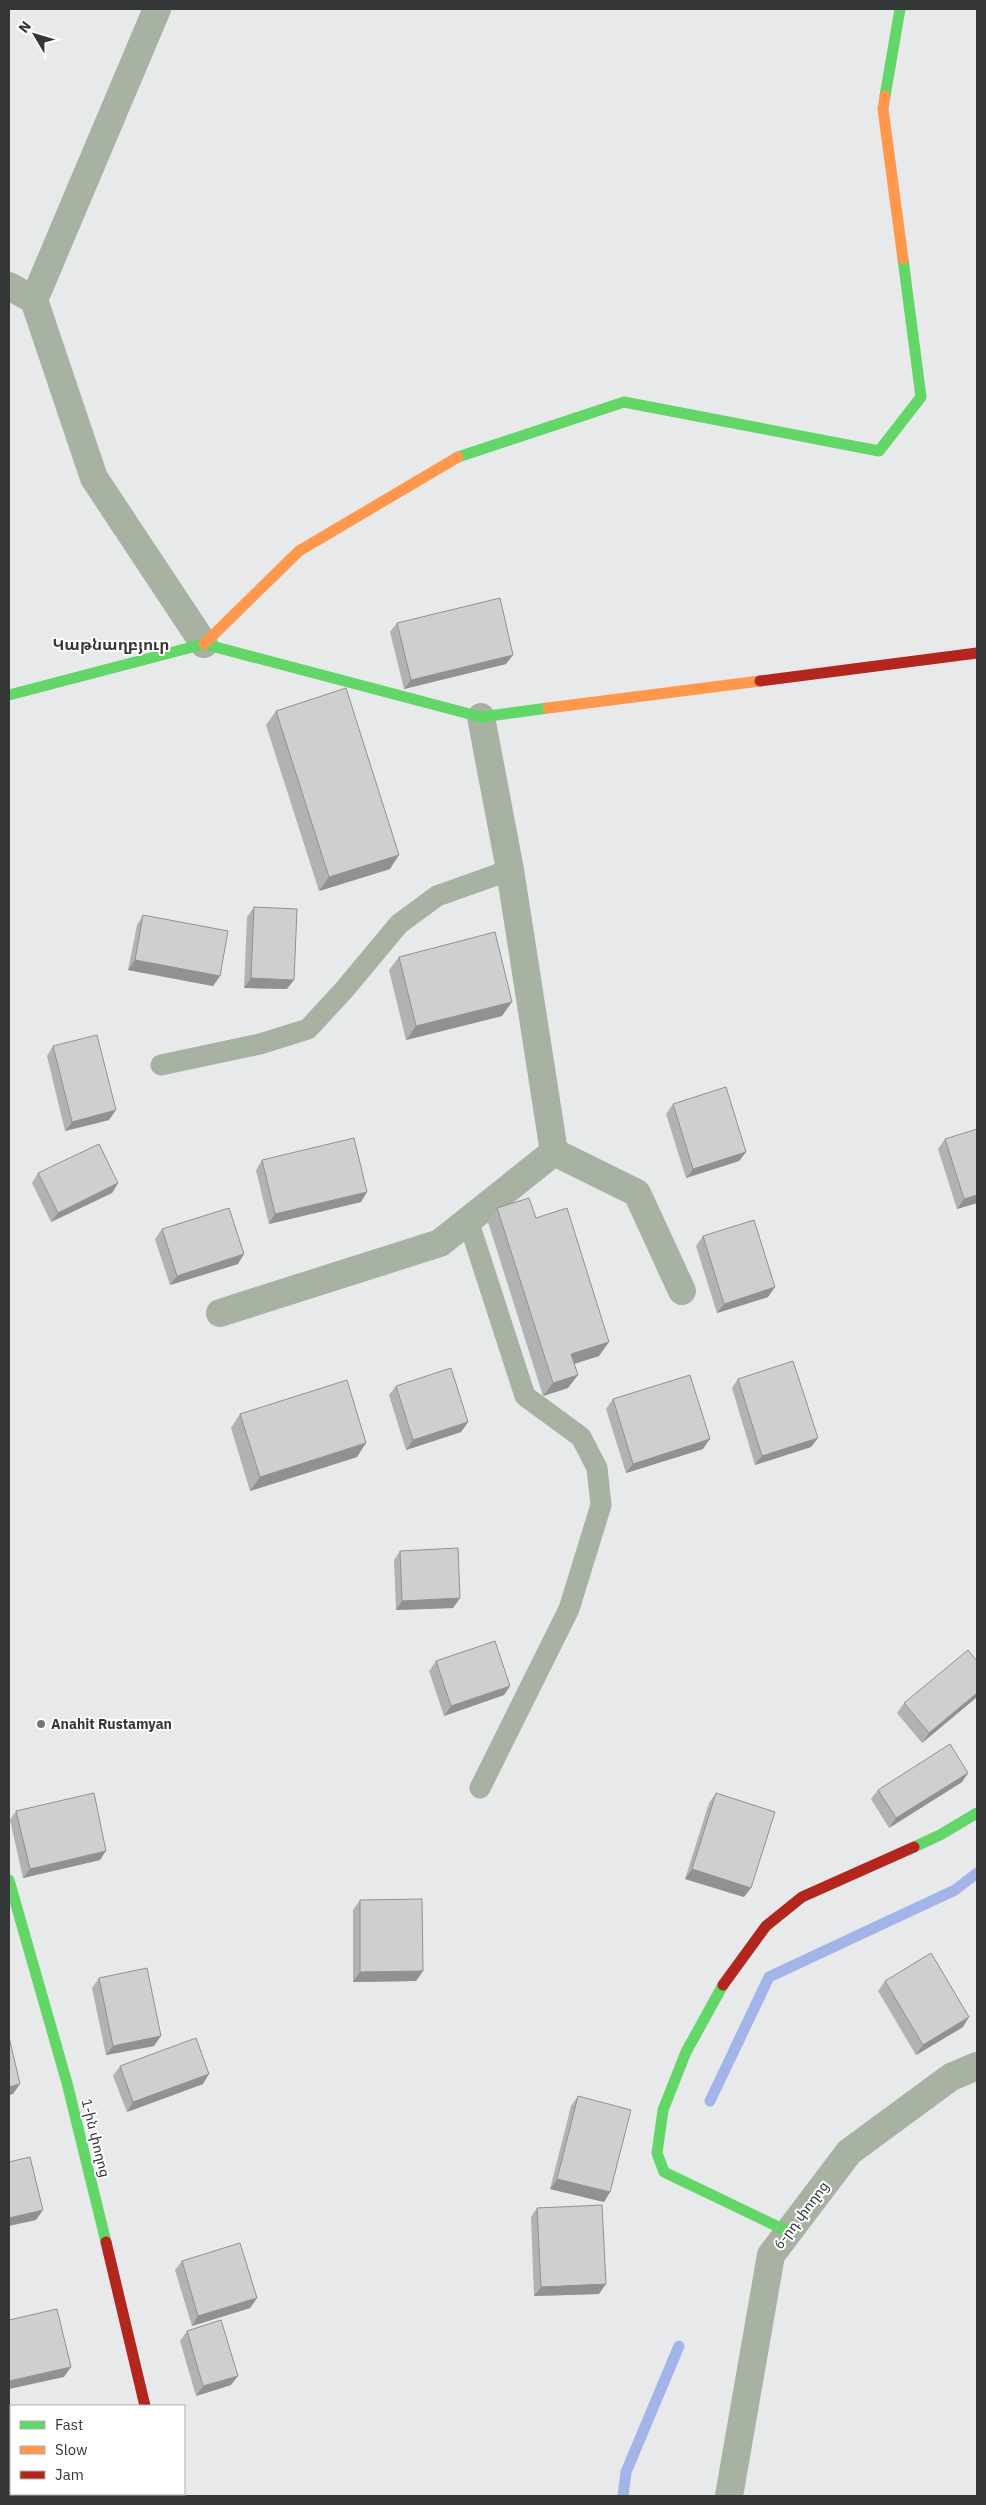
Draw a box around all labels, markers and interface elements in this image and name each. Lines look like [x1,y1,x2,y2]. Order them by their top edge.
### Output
north arrow [10,10,60,60]
text: N [15,17,35,37]
district label: Կաթնաղբյուր [52,634,170,654]
place label: Anahit Rustamyan [51,1715,172,1733]
marker: Anahit Rustamyan [35,1718,47,1730]
street label: 1-ին փողոց [78,2097,114,2179]
street label: 6-րդ փողոց [769,2177,833,2253]
legend [10,2405,185,2495]
text: Fast [55,2415,83,2434]
text: Slow [55,2440,88,2459]
text: Jam [55,2465,84,2484]

